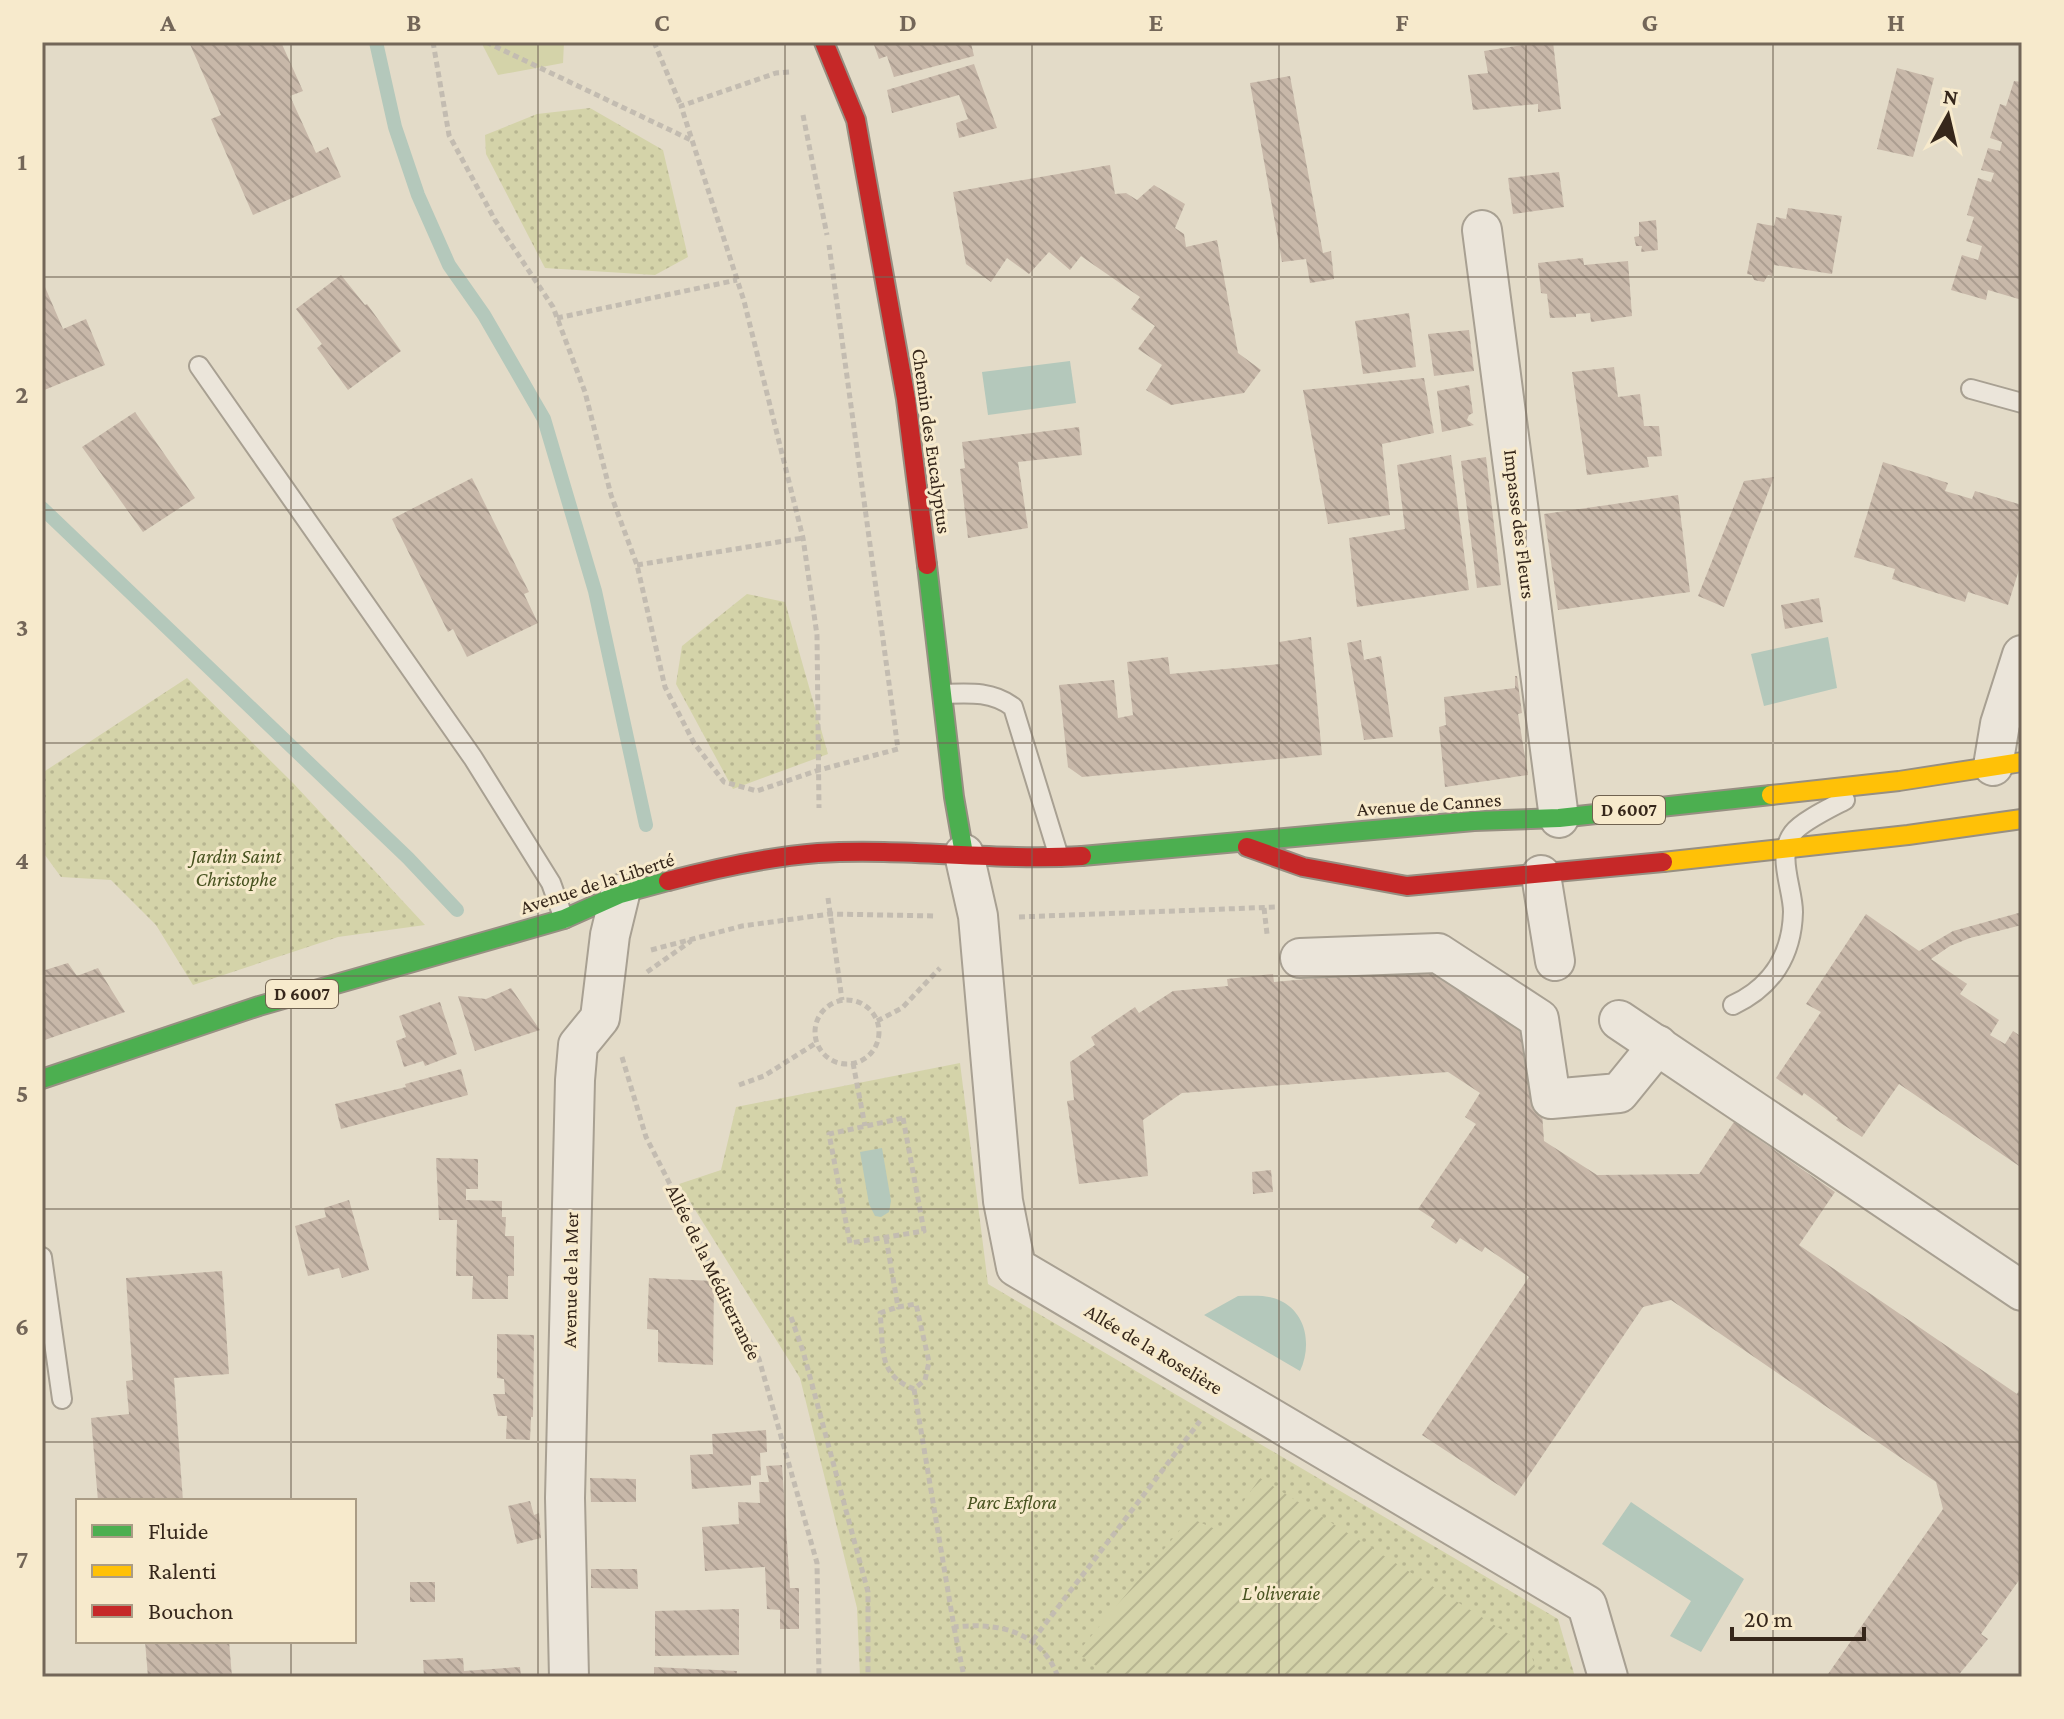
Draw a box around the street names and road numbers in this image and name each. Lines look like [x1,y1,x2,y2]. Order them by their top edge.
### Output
street label: Chemin des Eucalyptus [907,347,956,535]
street label: Impasse des Fleurs [1499,448,1540,600]
street label: Avenue de Cannes [1356,788,1502,820]
road number: D 6007 [1593,796,1665,824]
street label: Avenue de la Liberté [517,848,677,918]
road number: D 6007 [266,980,338,1008]
street label: Allée de la Méditerranée [662,1181,766,1363]
street label: Avenue de la Mer [558,1212,582,1348]
street label: Allée de la Roselière [1081,1299,1227,1399]

